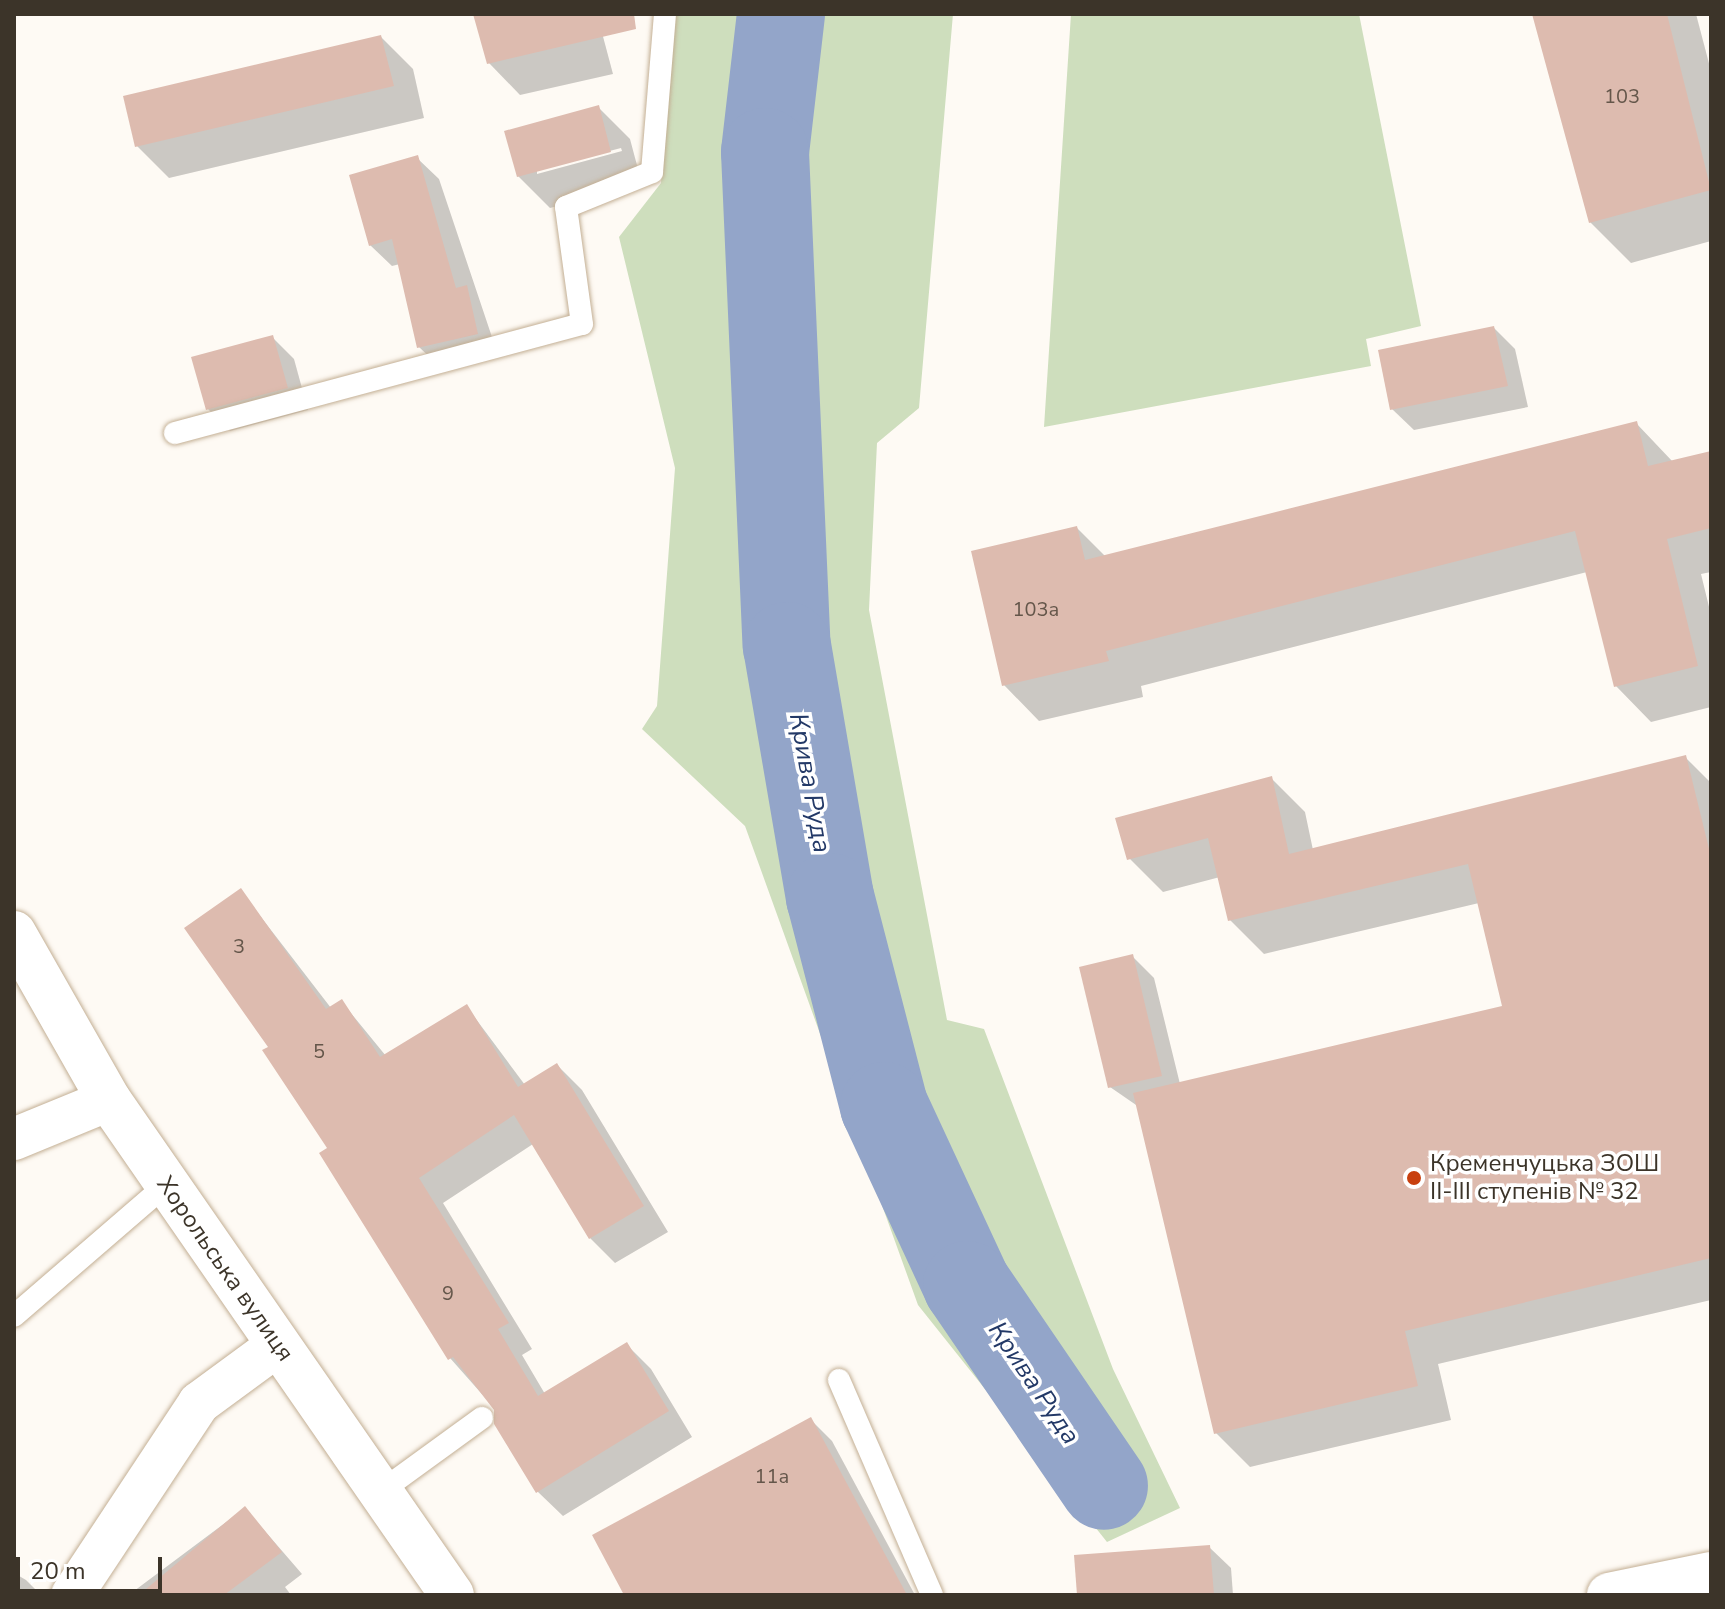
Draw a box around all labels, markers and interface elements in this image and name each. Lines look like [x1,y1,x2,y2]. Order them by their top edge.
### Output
house number: 103 [1604,84,1640,108]
house number: 103а [1013,597,1059,621]
water label: Крива Руда [782,711,838,855]
house number: 3 [233,934,245,958]
house number: 5 [313,1039,325,1063]
place label: Кременчуцька ЗОШ ІІ-ІІІ ступенів № 32 [1430,1150,1659,1206]
marker: Кременчуцька ЗОШ ІІ-ІІІ ступенів № 32 [1405,1169,1423,1187]
street label: Хорольська вулиця [150,1171,300,1367]
house number: 9 [442,1281,454,1305]
water label: Крива Руда [982,1316,1086,1450]
house number: 11а [755,1464,789,1488]
scale bar [20,1541,166,1591]
text: 20 m [30,1555,86,1587]

